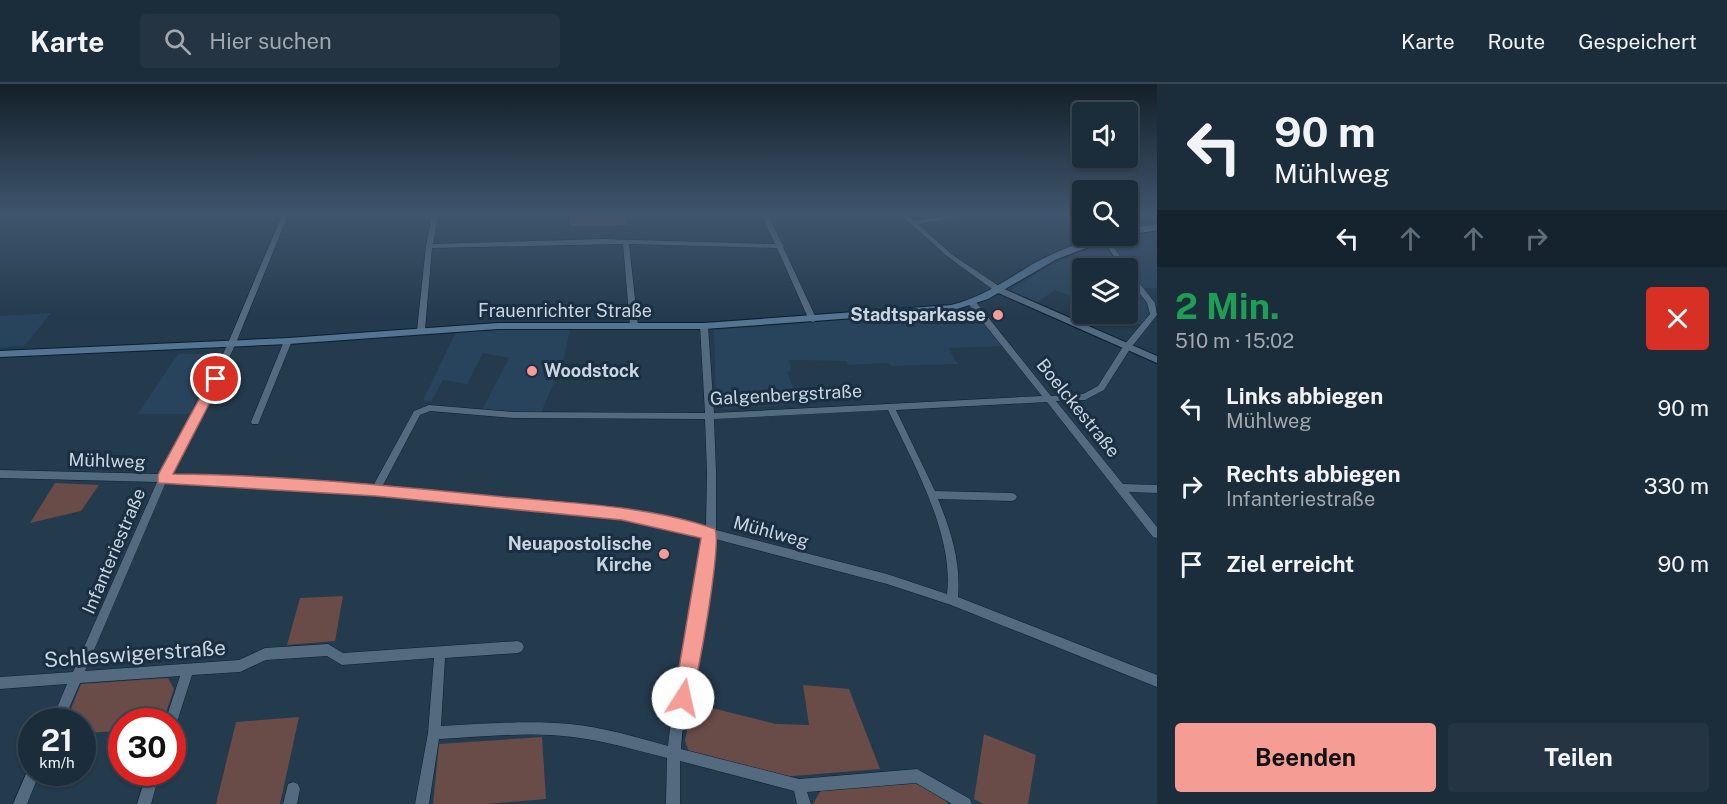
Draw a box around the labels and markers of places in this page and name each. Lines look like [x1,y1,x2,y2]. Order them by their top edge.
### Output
place label: Stadtsparkasse [850,304,986,325]
marker: Stadtsparkasse [991,308,1005,322]
pin [190,353,241,404]
place label: Woodstock [544,360,640,381]
marker: Woodstock [525,364,539,378]
place label: Neuapostolische Kirche [508,533,652,575]
marker: Neuapostolische Kirche [657,547,671,561]

